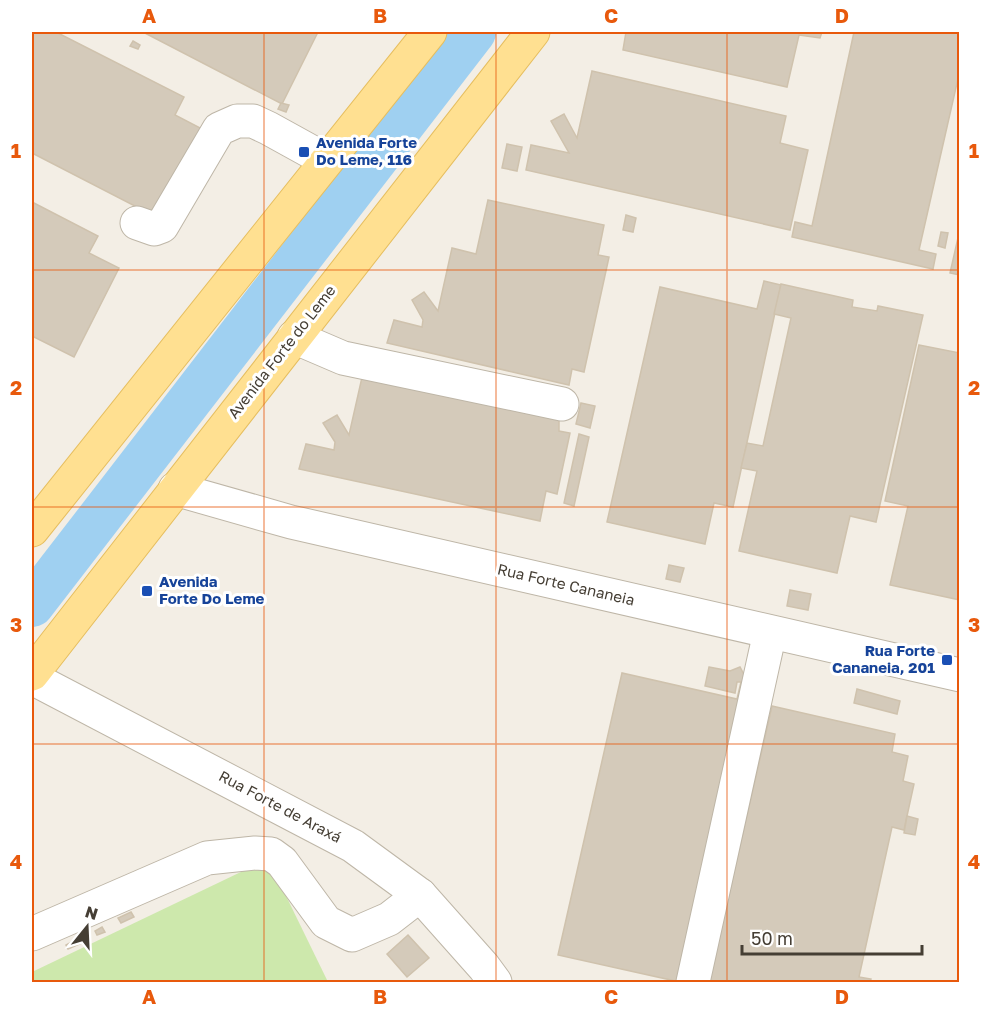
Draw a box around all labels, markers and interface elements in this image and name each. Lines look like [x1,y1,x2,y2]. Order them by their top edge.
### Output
text: A [142,3,156,27]
text: B [373,3,387,27]
text: C [604,3,618,27]
text: D [835,3,849,27]
place label: Avenida Forte Do Leme, 116 [316,133,417,168]
text: 1 [11,138,21,162]
text: 1 [969,138,979,162]
marker: Avenida Forte Do Leme, 116 [297,145,311,159]
street label: Avenida Forte do Leme [224,281,339,422]
text: 2 [10,375,22,399]
text: 2 [968,375,980,399]
street label: Rua Forte Cananeia [496,559,637,609]
place label: Avenida Forte Do Leme [159,572,265,607]
marker: Avenida Forte Do Leme [140,584,154,598]
text: 3 [10,612,22,636]
text: 3 [968,612,980,636]
place label: Rua Forte Cananeia, 201 [832,641,935,676]
marker: Rua Forte Cananeia, 201 [940,653,954,667]
street label: Rua Forte de Araxá [216,766,345,846]
text: 4 [10,849,22,873]
text: 4 [968,849,980,873]
north arrow [57,897,117,957]
text: N [83,901,101,924]
scale bar [742,918,922,956]
text: 50 m [751,927,793,949]
text: A [142,984,156,1008]
text: B [373,984,387,1008]
text: C [604,984,618,1008]
text: D [835,984,849,1008]

